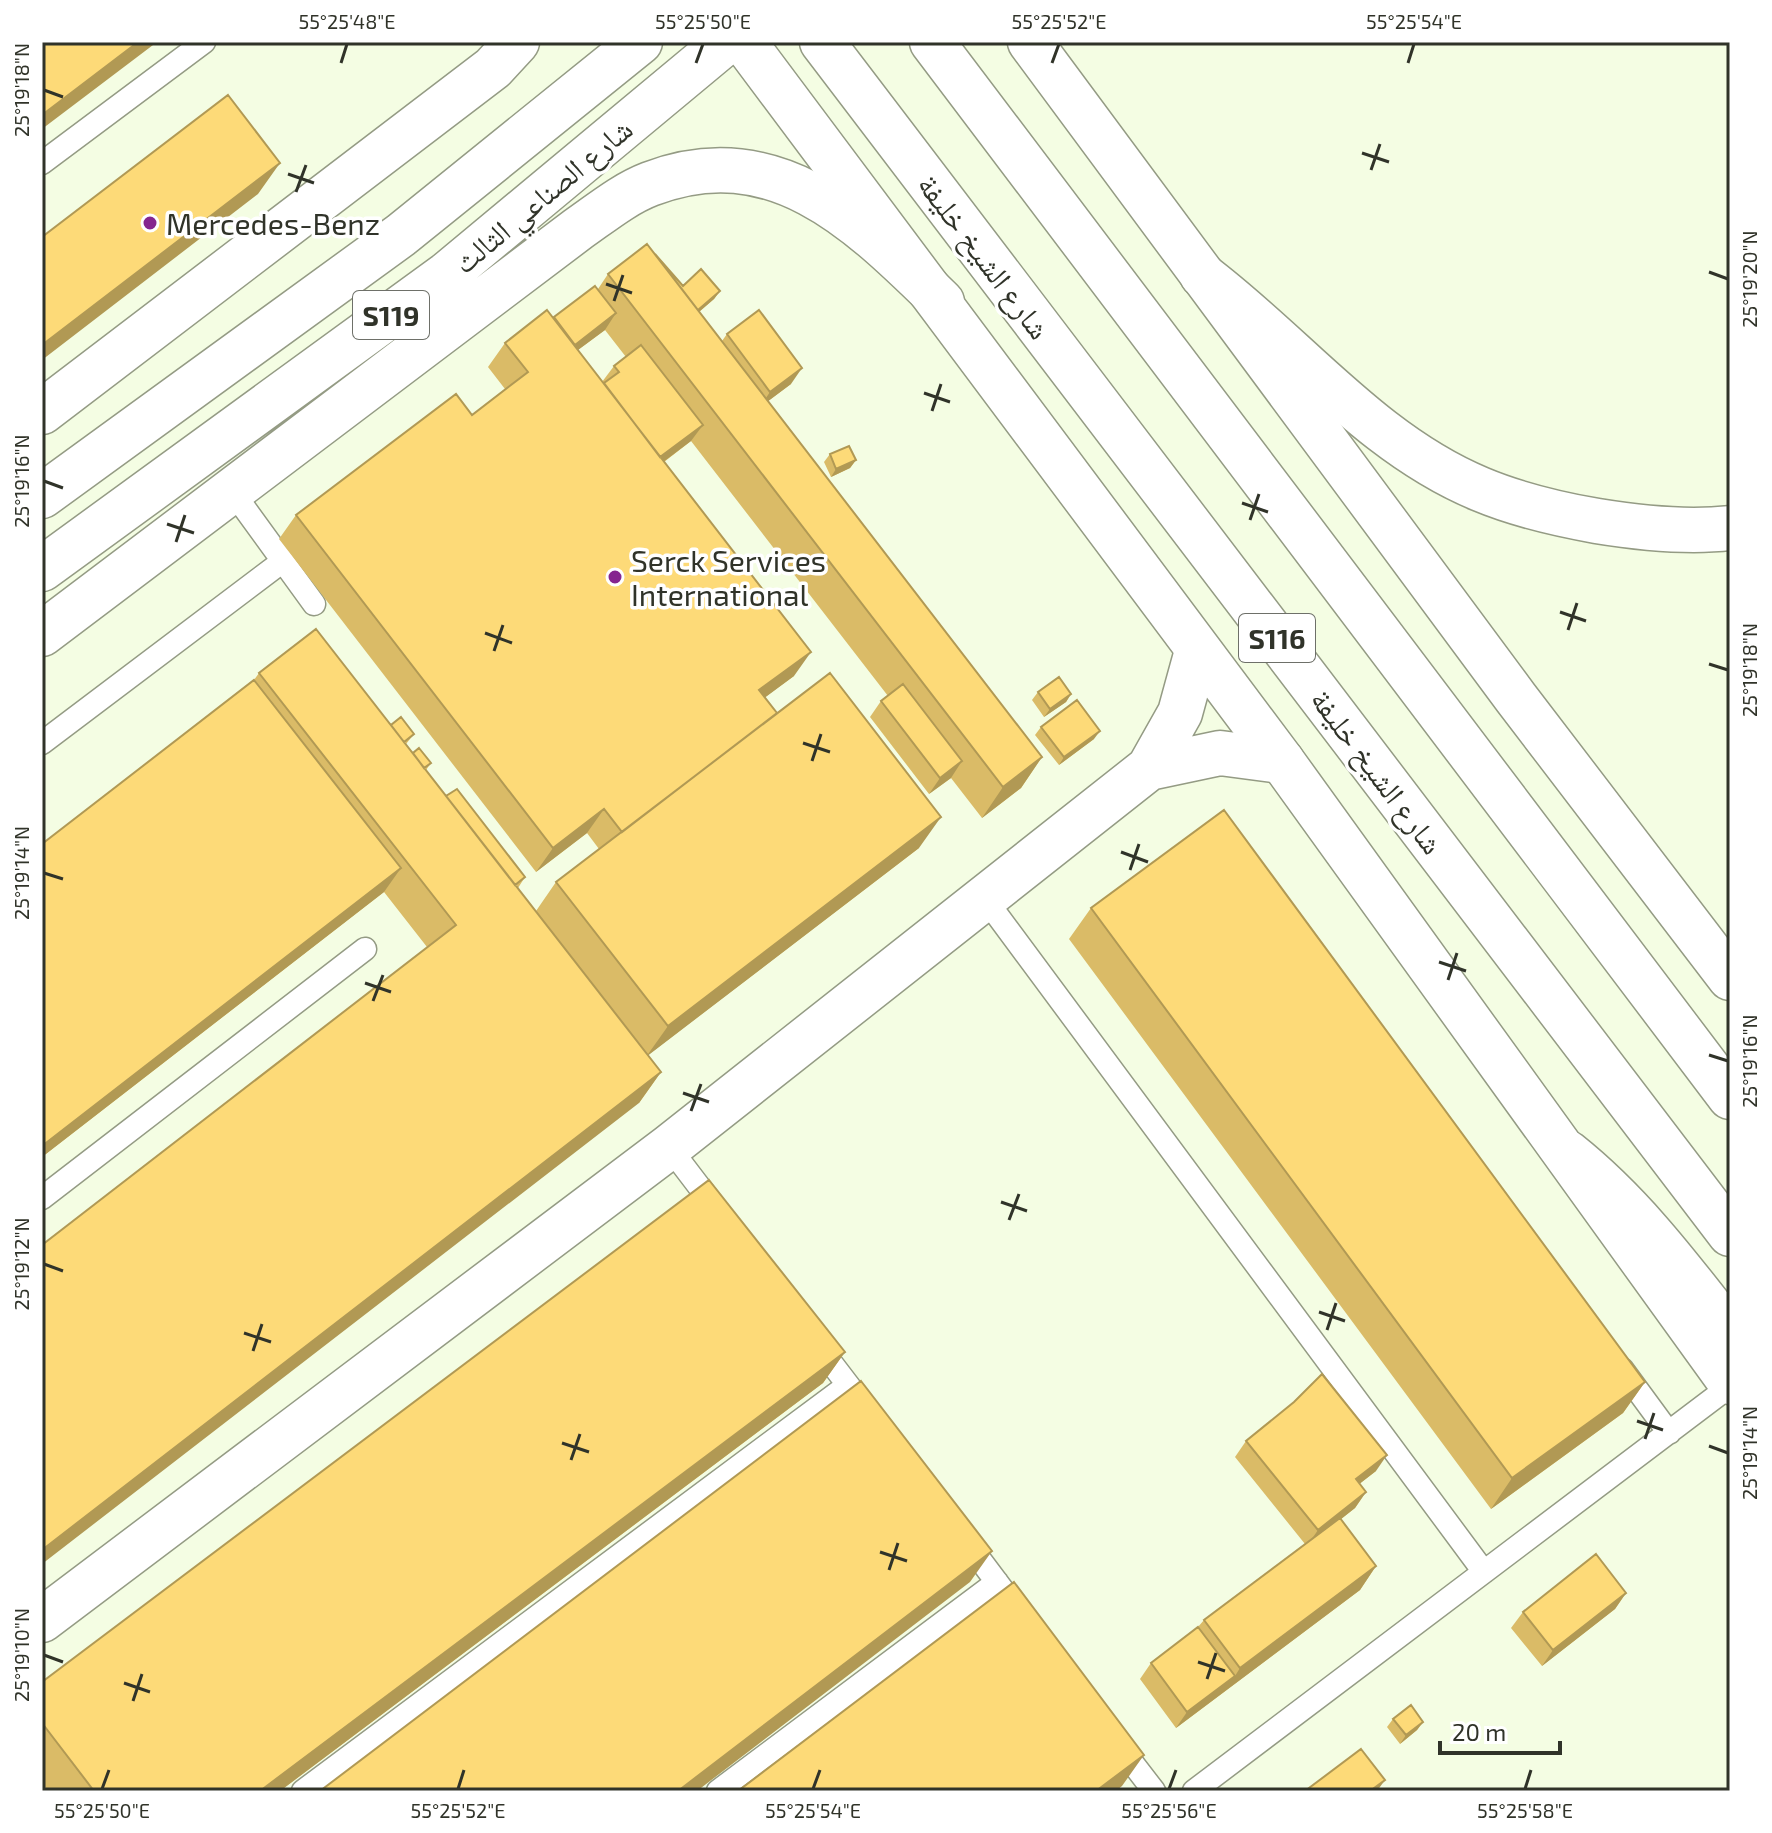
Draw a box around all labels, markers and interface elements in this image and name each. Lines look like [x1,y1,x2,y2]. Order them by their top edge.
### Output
text: 55°25'48"E [298,9,396,33]
text: 55°25'50"E [655,9,751,33]
text: 55°25'52"E [1011,9,1107,33]
text: 55°25'54"E [1366,9,1462,33]
text: 25°19'18"N [9,43,33,137]
street label: شارع الصناعي الثالث [445,110,644,286]
street label: شارع الشيخ خليفة [909,167,1059,347]
place label: Mercedes-Benz [166,205,380,241]
marker: Mercedes-Benz [141,214,159,232]
text: 25°19'20"N [1737,230,1761,328]
road number: S119 [353,291,429,339]
text: 25°19'16"N [9,434,33,528]
place label: Serck Services International [631,542,826,612]
marker: Serck Services International [606,568,624,586]
road number: S116 [1239,614,1315,662]
text: 25°19'18"N [1737,623,1761,717]
street label: شارع الشيخ خليفة [1302,682,1452,862]
text: 25°19'14"N [9,826,33,920]
text: 25°19'16"N [1737,1014,1761,1108]
text: 25°19'12"N [9,1217,33,1311]
text: 25°19'14"N [1737,1406,1761,1500]
text: 25°19'10"N [9,1608,33,1702]
scale bar [1440,1705,1560,1755]
text: 20 m [1452,1717,1506,1746]
text: 55°25'50"E [54,1798,150,1822]
text: 55°25'52"E [410,1798,506,1822]
text: 55°25'54"E [765,1798,861,1822]
text: 55°25'56"E [1121,1798,1217,1822]
text: 55°25'58"E [1477,1798,1573,1822]

